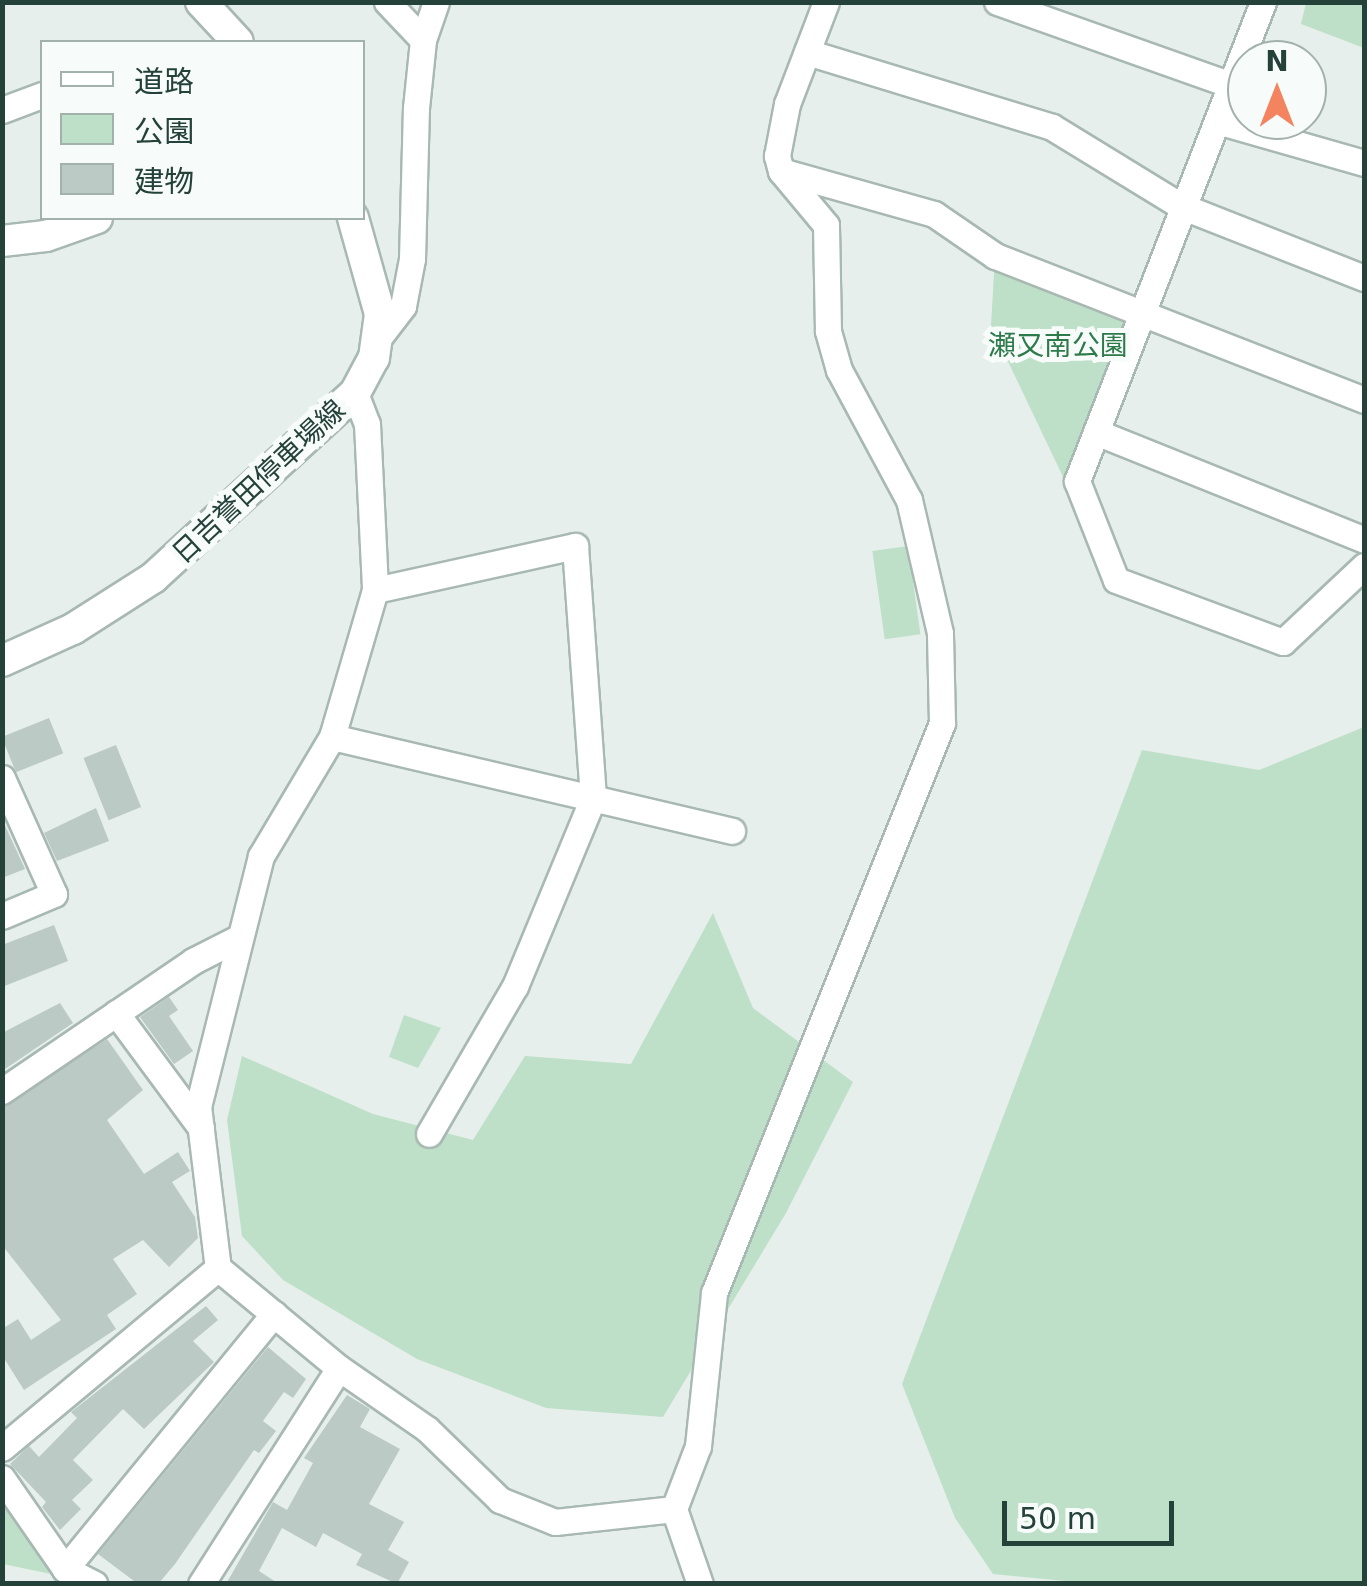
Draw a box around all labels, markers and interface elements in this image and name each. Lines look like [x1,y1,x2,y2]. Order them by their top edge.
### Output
legend [40,40,365,220]
north arrow [1227,40,1327,140]
text: N [1265,45,1289,78]
text: 道路 [134,64,194,99]
text: 公園 [134,114,194,149]
text: 建物 [134,164,194,199]
park label: 瀬又南公園 [988,329,1128,363]
street label: 日吉誉田停車場線 [166,393,352,571]
scale bar [1007,1481,1180,1543]
text: 50 m [1019,1501,1096,1536]

